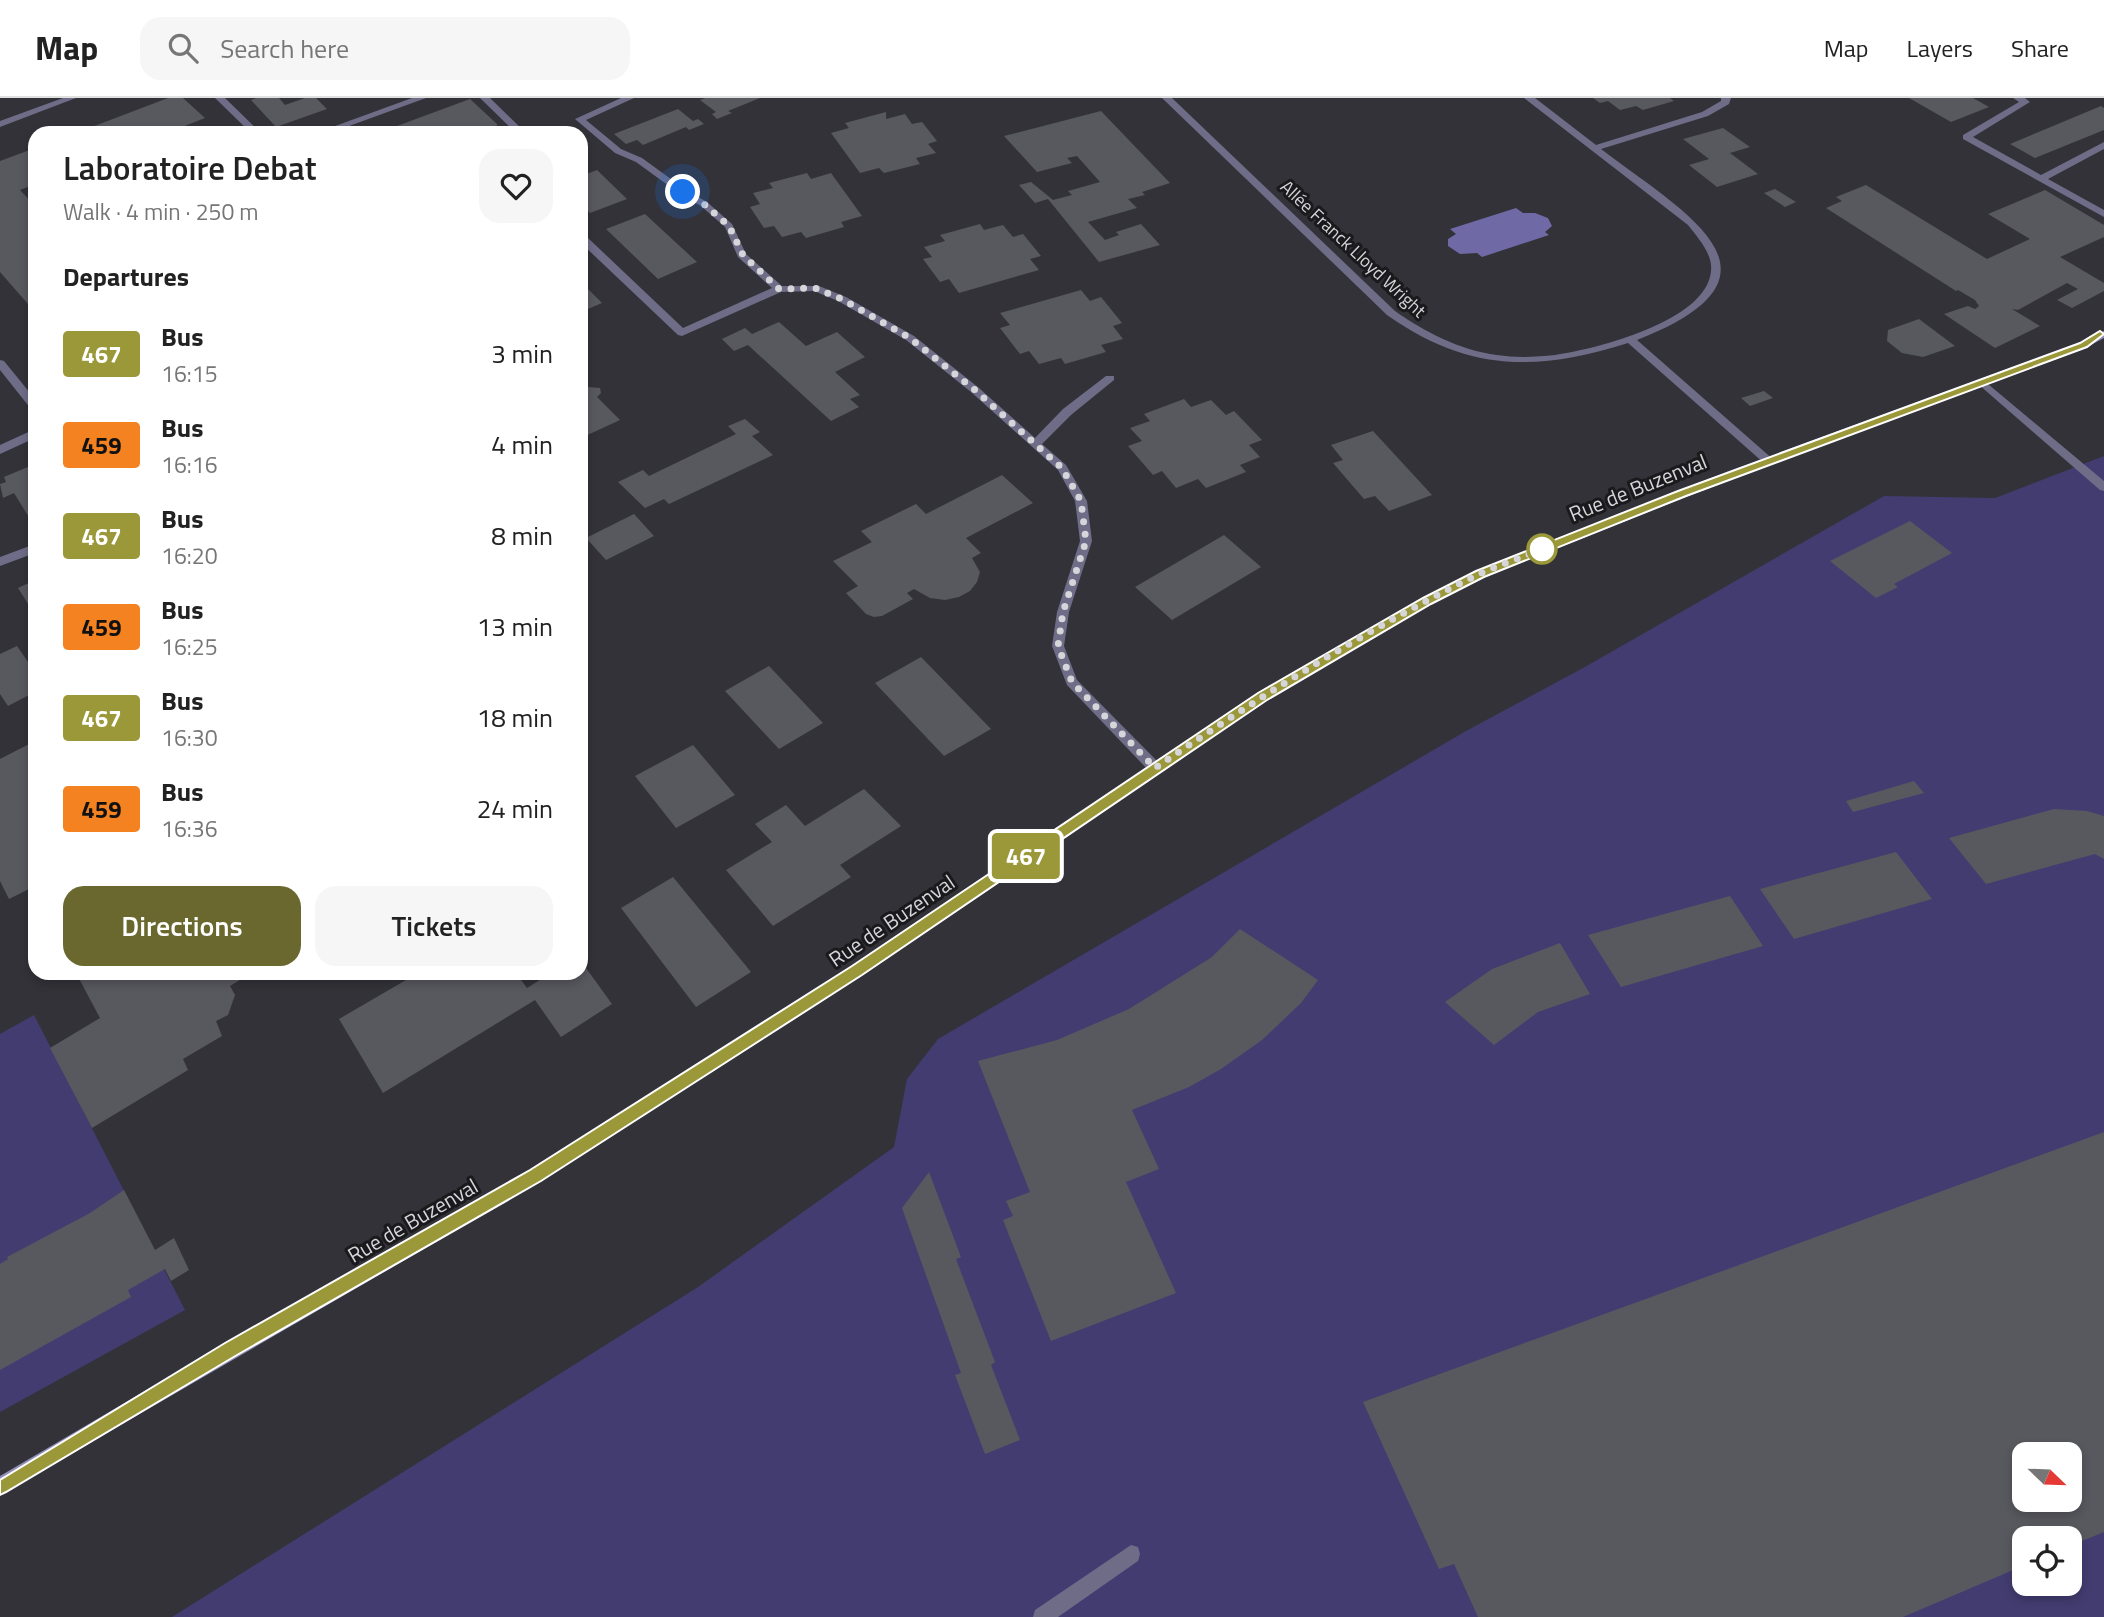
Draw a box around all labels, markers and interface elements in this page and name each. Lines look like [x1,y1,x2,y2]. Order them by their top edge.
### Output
search box [140,17,630,80]
text: Map [35,23,98,73]
icon: search [164,29,202,67]
text: Search here [220,29,349,68]
text: Map [1824,30,1869,66]
text: Layers [1907,30,1973,66]
text: Share [2011,30,2069,66]
text: Laboratoire Debat [63,143,316,193]
button: heart [479,149,553,223]
your location [665,174,700,209]
street label: Allée Franck Lloyd Wright [1274,174,1433,324]
text: Walk · 4 min · 250 m [63,194,259,229]
text: Departures [63,257,189,296]
text: Bus [161,317,203,356]
text: 3 min [491,334,553,373]
text: 467 [81,336,122,372]
text: 16:15 [161,356,218,391]
text: Bus [161,408,203,447]
text: 4 min [491,425,553,464]
text: 459 [81,427,122,463]
street label: Rue de Buzenval [1564,445,1711,529]
text: 16:16 [161,447,218,482]
text: Bus [161,499,203,538]
text: 8 min [491,516,553,555]
text: 467 [81,518,122,554]
unlabelled marker [1527,534,1557,564]
text: 16:20 [161,538,218,573]
text: Bus [161,590,203,629]
text: 13 min [477,607,553,646]
text: 459 [81,609,122,645]
text: 16:25 [161,629,218,664]
text: Bus [161,681,203,720]
text: 18 min [477,698,553,737]
text: 467 [81,700,122,736]
text: 16:30 [161,720,218,755]
text: Bus [161,772,203,811]
text: 24 min [477,789,553,828]
text: 459 [81,791,122,827]
text: 16:36 [161,811,218,846]
line badge: 467 [986,833,1066,879]
text: 467 [1006,838,1046,874]
street label: Rue de Buzenval [822,866,961,974]
button: Directions [63,886,301,966]
button: Tickets [315,886,553,966]
street label: Rue de Buzenval [341,1170,484,1271]
north arrow [2012,1442,2082,1512]
map controls [2012,1442,2082,1596]
button: locate [2012,1526,2082,1596]

